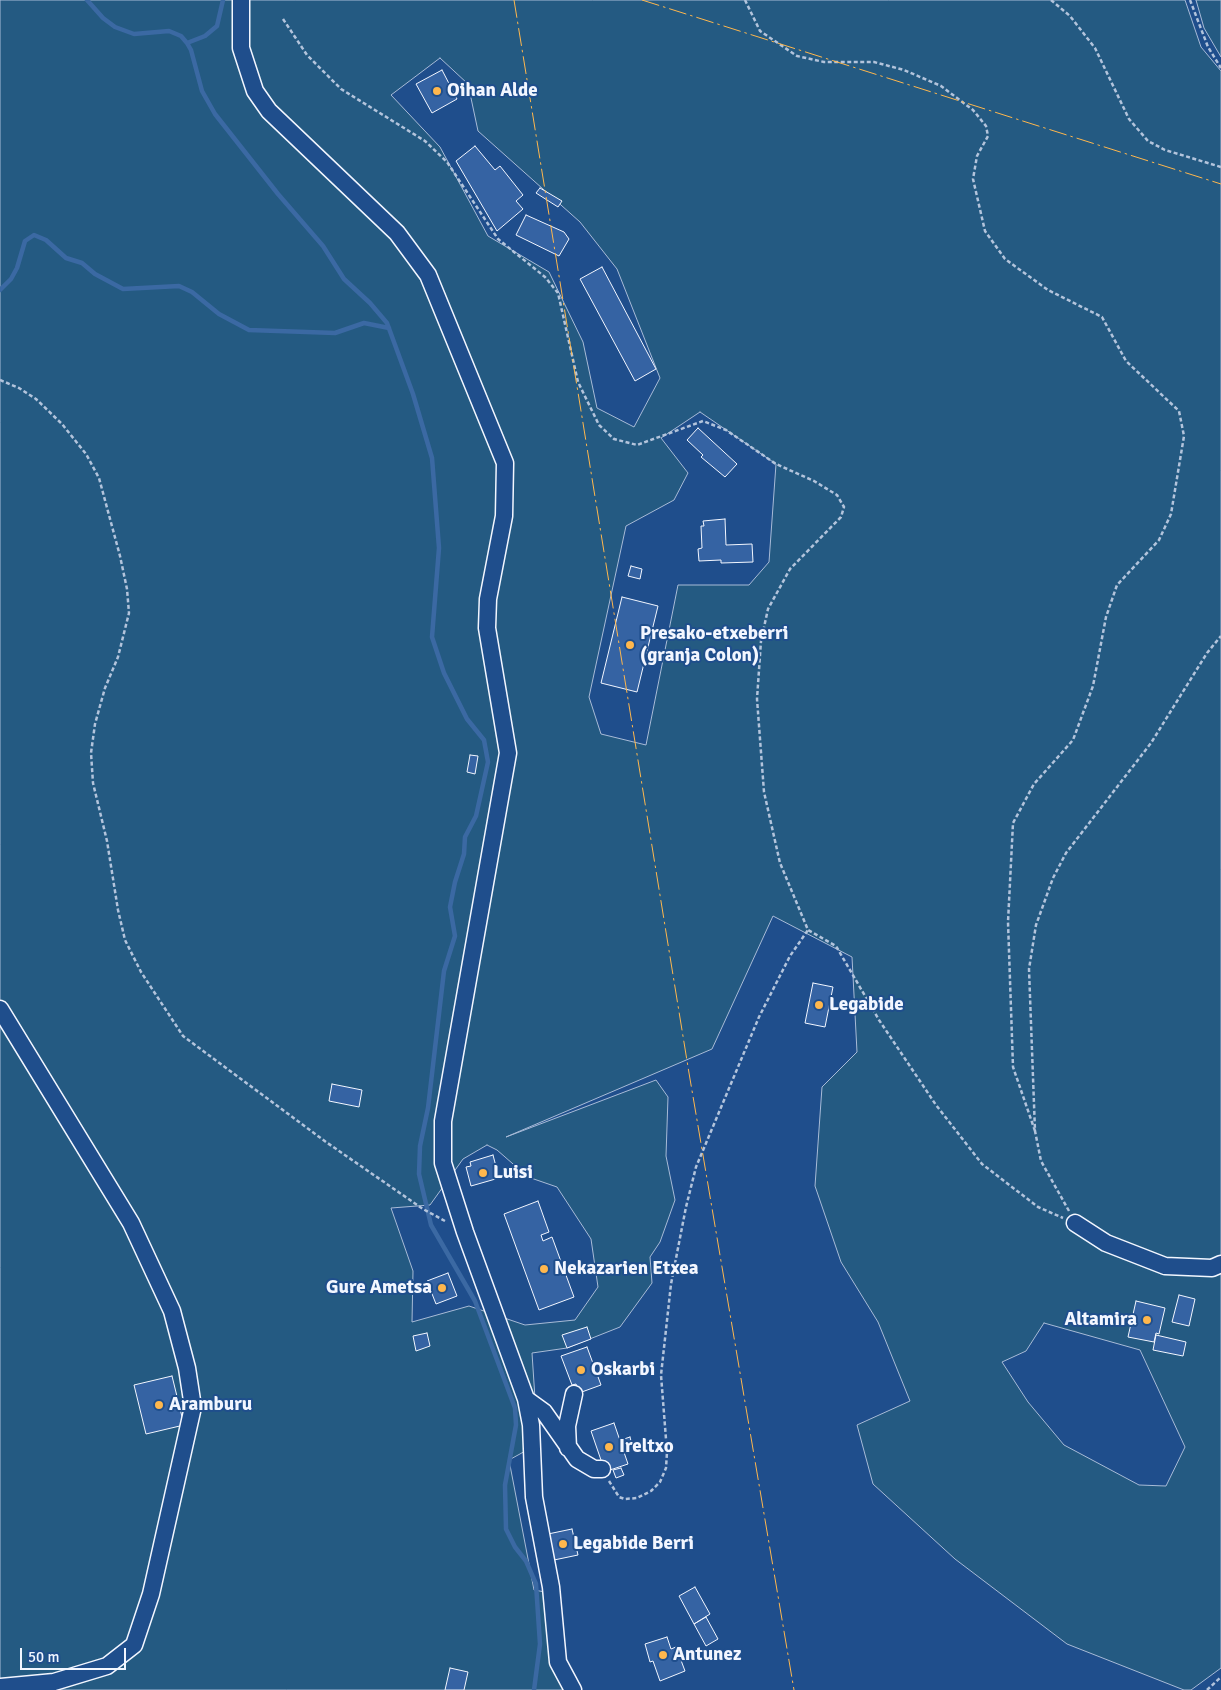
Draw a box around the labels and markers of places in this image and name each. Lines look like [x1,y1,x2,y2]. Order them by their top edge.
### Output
place label: Oihan Alde [447,80,538,102]
marker: Oihan Alde [431,85,443,97]
place label: Presako-etxeberri (granja Colon) [640,623,788,667]
marker: Presako-etxeberri (granja Colon) [624,639,636,651]
place label: Legabide [829,994,904,1016]
marker: Legabide [813,999,825,1011]
place label: Luisi [493,1162,533,1184]
marker: Luisi [477,1167,489,1179]
place label: Nekazarien Etxea [554,1258,698,1280]
marker: Nekazarien Etxea [538,1263,550,1275]
place label: Gure Ametsa [326,1277,432,1299]
marker: Gure Ametsa [436,1282,448,1294]
place label: Altamira [1064,1309,1137,1331]
marker: Altamira [1141,1314,1153,1326]
place label: Oskarbi [591,1359,655,1381]
marker: Oskarbi [575,1364,587,1376]
place label: Aramburu [169,1394,252,1416]
marker: Aramburu [153,1399,165,1411]
place label: Ireltxo [619,1436,674,1458]
marker: Ireltxo [603,1441,615,1453]
place label: Legabide Berri [573,1533,694,1555]
marker: Legabide Berri [557,1538,569,1550]
place label: Antunez [673,1644,741,1666]
marker: Antunez [657,1649,669,1661]

